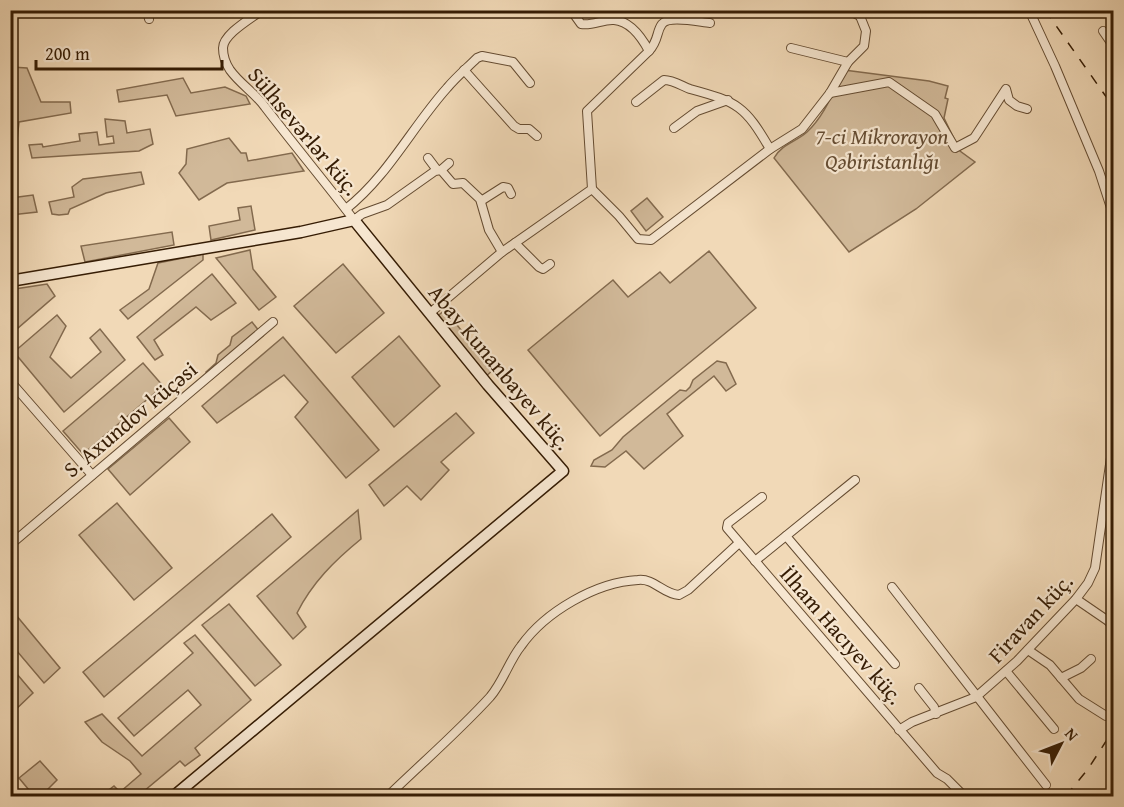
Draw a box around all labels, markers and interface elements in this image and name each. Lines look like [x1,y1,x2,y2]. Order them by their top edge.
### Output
scale bar [36,33,222,71]
text: 200 m [45,40,90,67]
street label: Sülhsevərlər küç. [241,60,367,202]
park label: 7-ci Mikrorayon Qəbiristanlığı [816,120,948,177]
street label: Abay Kunanbayev küç. [421,277,579,457]
street label: S. Axundov küçəsi [56,353,204,485]
street label: İlham Hacıyev küç. [773,559,911,711]
street label: Firavan küç. [980,566,1080,670]
north arrow [1031,714,1091,774]
text: N [1060,722,1085,746]

